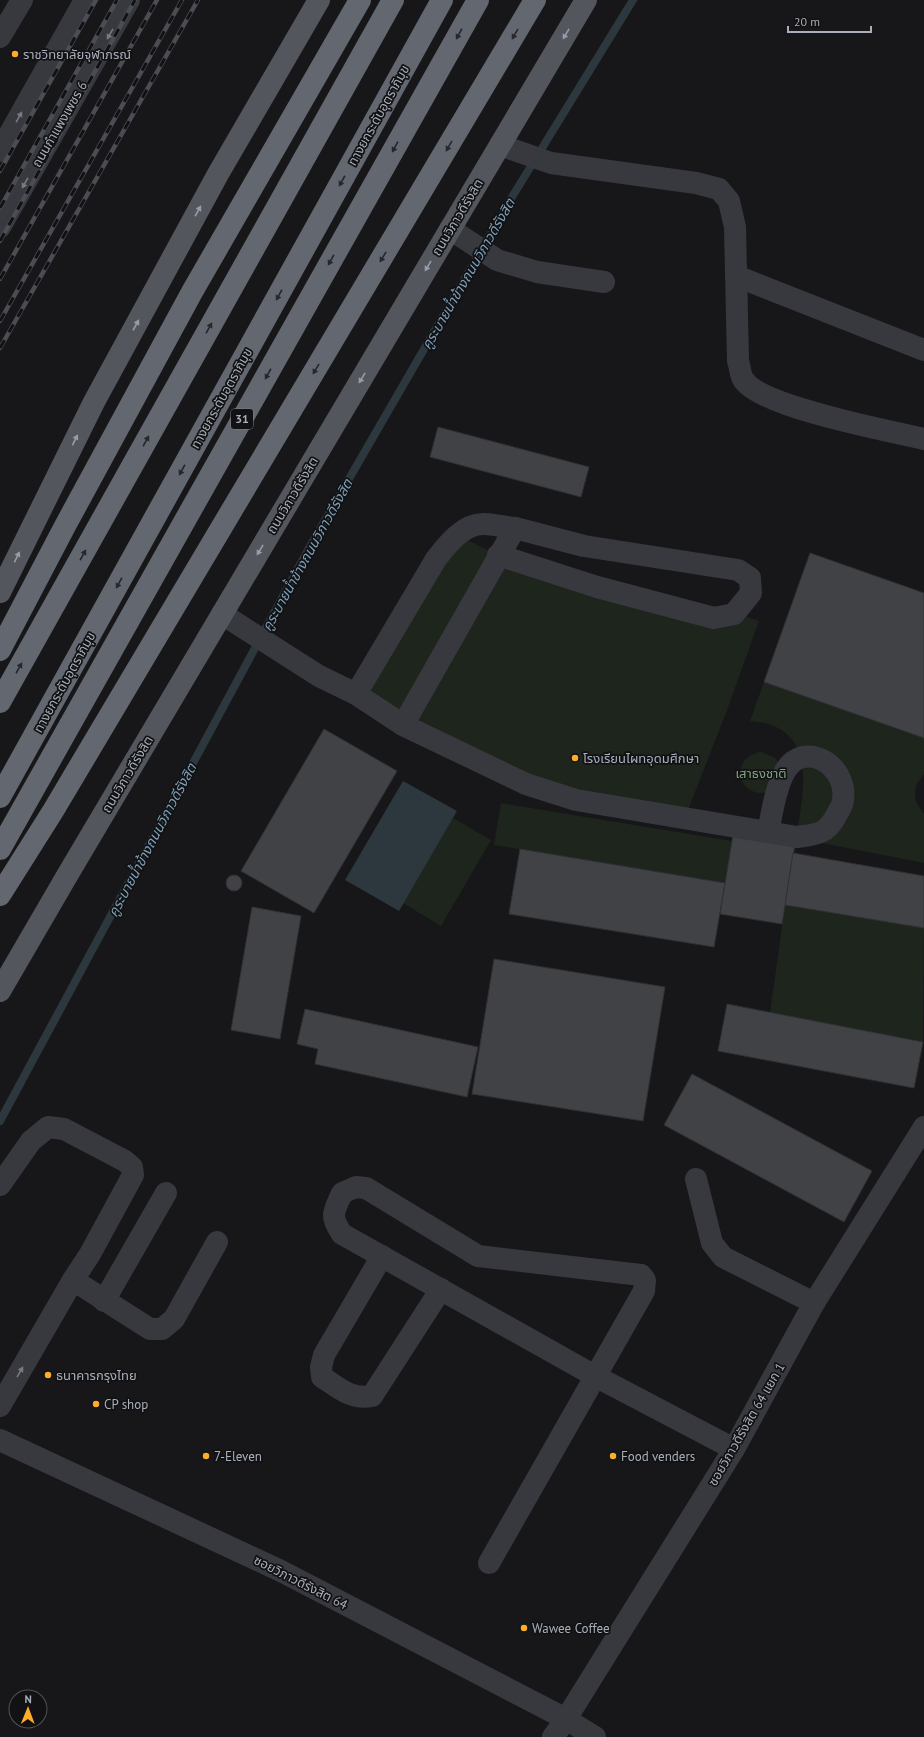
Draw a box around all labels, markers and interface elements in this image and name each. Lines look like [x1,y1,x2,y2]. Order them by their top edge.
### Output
scale bar [788,8,871,34]
text: 20 m [794,14,820,29]
one-way arrow [106,28,113,40]
one-way arrow [456,28,462,40]
one-way arrow [512,28,519,40]
one-way arrow [562,28,569,40]
place label: ราชวิทยาลัยจุฬาภรณ์ [23,46,131,63]
marker: ราชวิทยาลัยจุฬาภรณ์ [10,49,20,59]
street label: ทางยกระดับอุตราภิมุข [344,62,413,169]
street label: ถนนกำแพงเพชร 6 [28,78,91,170]
one-way arrow [16,111,23,123]
one-way arrow [446,140,453,152]
one-way arrow [392,141,399,153]
one-way arrow [338,175,345,187]
street label: ถนนวิภาวดีรังสิต [428,176,487,259]
one-way arrow [21,177,28,189]
water label: คูระบายน้ำข้างถนนวิภาวดีรังสิต [417,194,519,353]
one-way arrow [194,205,201,217]
one-way arrow [379,252,387,262]
one-way arrow [328,255,335,266]
one-way arrow [425,260,432,272]
one-way arrow [275,289,282,301]
one-way arrow [132,320,139,331]
one-way arrow [206,322,213,334]
street label: ทางยกระดับอุตราภิมุข [187,345,256,452]
one-way arrow [313,363,320,375]
one-way arrow [264,368,271,380]
one-way arrow [358,373,366,383]
road number: 31 [231,409,253,429]
one-way arrow [72,435,78,446]
one-way arrow [143,435,149,447]
street label: ถนนวิภาวดีรังสิต [263,454,322,537]
one-way arrow [178,464,185,475]
water label: คูระบายน้ำข้างถนนวิภาวดีรังสิต [257,474,357,634]
one-way arrow [256,545,264,555]
one-way arrow [79,549,86,560]
one-way arrow [14,551,20,563]
one-way arrow [115,577,122,589]
street label: ทางยกระดับอุตราภิมุข [30,629,99,736]
one-way arrow [16,662,22,674]
street label: ถนนวิภาวดีรังสิต [98,733,157,816]
place label: โรงเรียนไผทอุดมศึกษา [583,750,699,767]
marker: โรงเรียนไผทอุดมศึกษา [570,753,580,763]
water label: คูระบายน้ำข้างถนนวิภาวดีรังสิต [103,759,201,920]
park label: เสาธงชาติ [735,765,787,782]
street label: ซอยวิภาวดีรังสิต 64 แยก 1 [704,1360,789,1489]
one-way arrow [16,1366,23,1378]
place label: ธนาคารกรุงไทย [56,1367,137,1384]
marker: ธนาคารกรุงไทย [43,1370,53,1380]
place label: CP shop [104,1396,148,1413]
marker: CP shop [91,1399,101,1409]
place label: 7-Eleven [214,1448,262,1465]
place label: Food venders [621,1448,695,1465]
marker: 7-Eleven [201,1451,211,1461]
marker: Food venders [608,1451,618,1461]
street label: ซอยวิภาวดีรังสิต 64 [251,1551,351,1613]
place label: Wawee Coffee [532,1620,610,1637]
marker: Wawee Coffee [519,1623,529,1633]
north arrow [8,1689,48,1729]
text: N [24,1692,32,1706]

